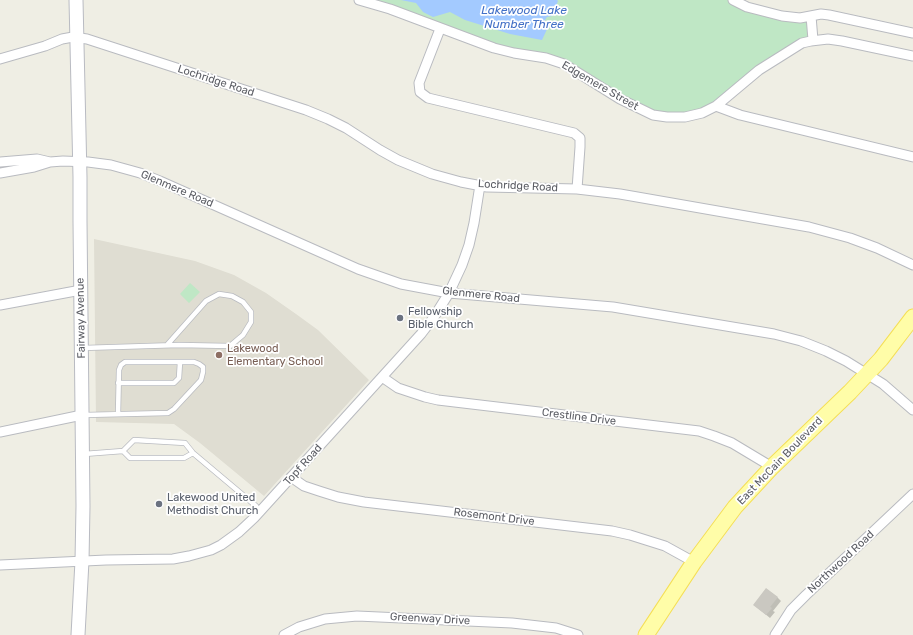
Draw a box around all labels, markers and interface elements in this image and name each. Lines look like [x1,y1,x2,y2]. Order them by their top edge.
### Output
water label: Lakewood Lake Number Three [481,4,567,32]
street label: Edgemere Street [559,59,641,113]
street label: Lochridge Road [176,62,256,100]
street label: Glenmere Road [139,168,215,210]
street label: Lochridge Road [478,177,558,195]
street label: Fairway Avenue [74,277,88,359]
street label: Glenmere Road [442,284,520,306]
place label: Fellowship Bible Church [408,305,474,331]
marker: Fellowship Bible Church [395,313,405,323]
place label: Lakewood Elementary School [227,342,323,368]
marker: Lakewood Elementary School [214,350,224,360]
street label: Crestline Drive [541,406,617,428]
street label: East McCain Boulevard [735,414,825,508]
street label: Topf Road [281,442,325,488]
place label: Lakewood United Methodist Church [167,491,258,517]
marker: Lakewood United Methodist Church [154,499,164,509]
street label: Rosemont Drive [453,505,535,529]
street label: Northwood Road [805,528,877,596]
street label: Greenway Drive [390,610,470,628]

